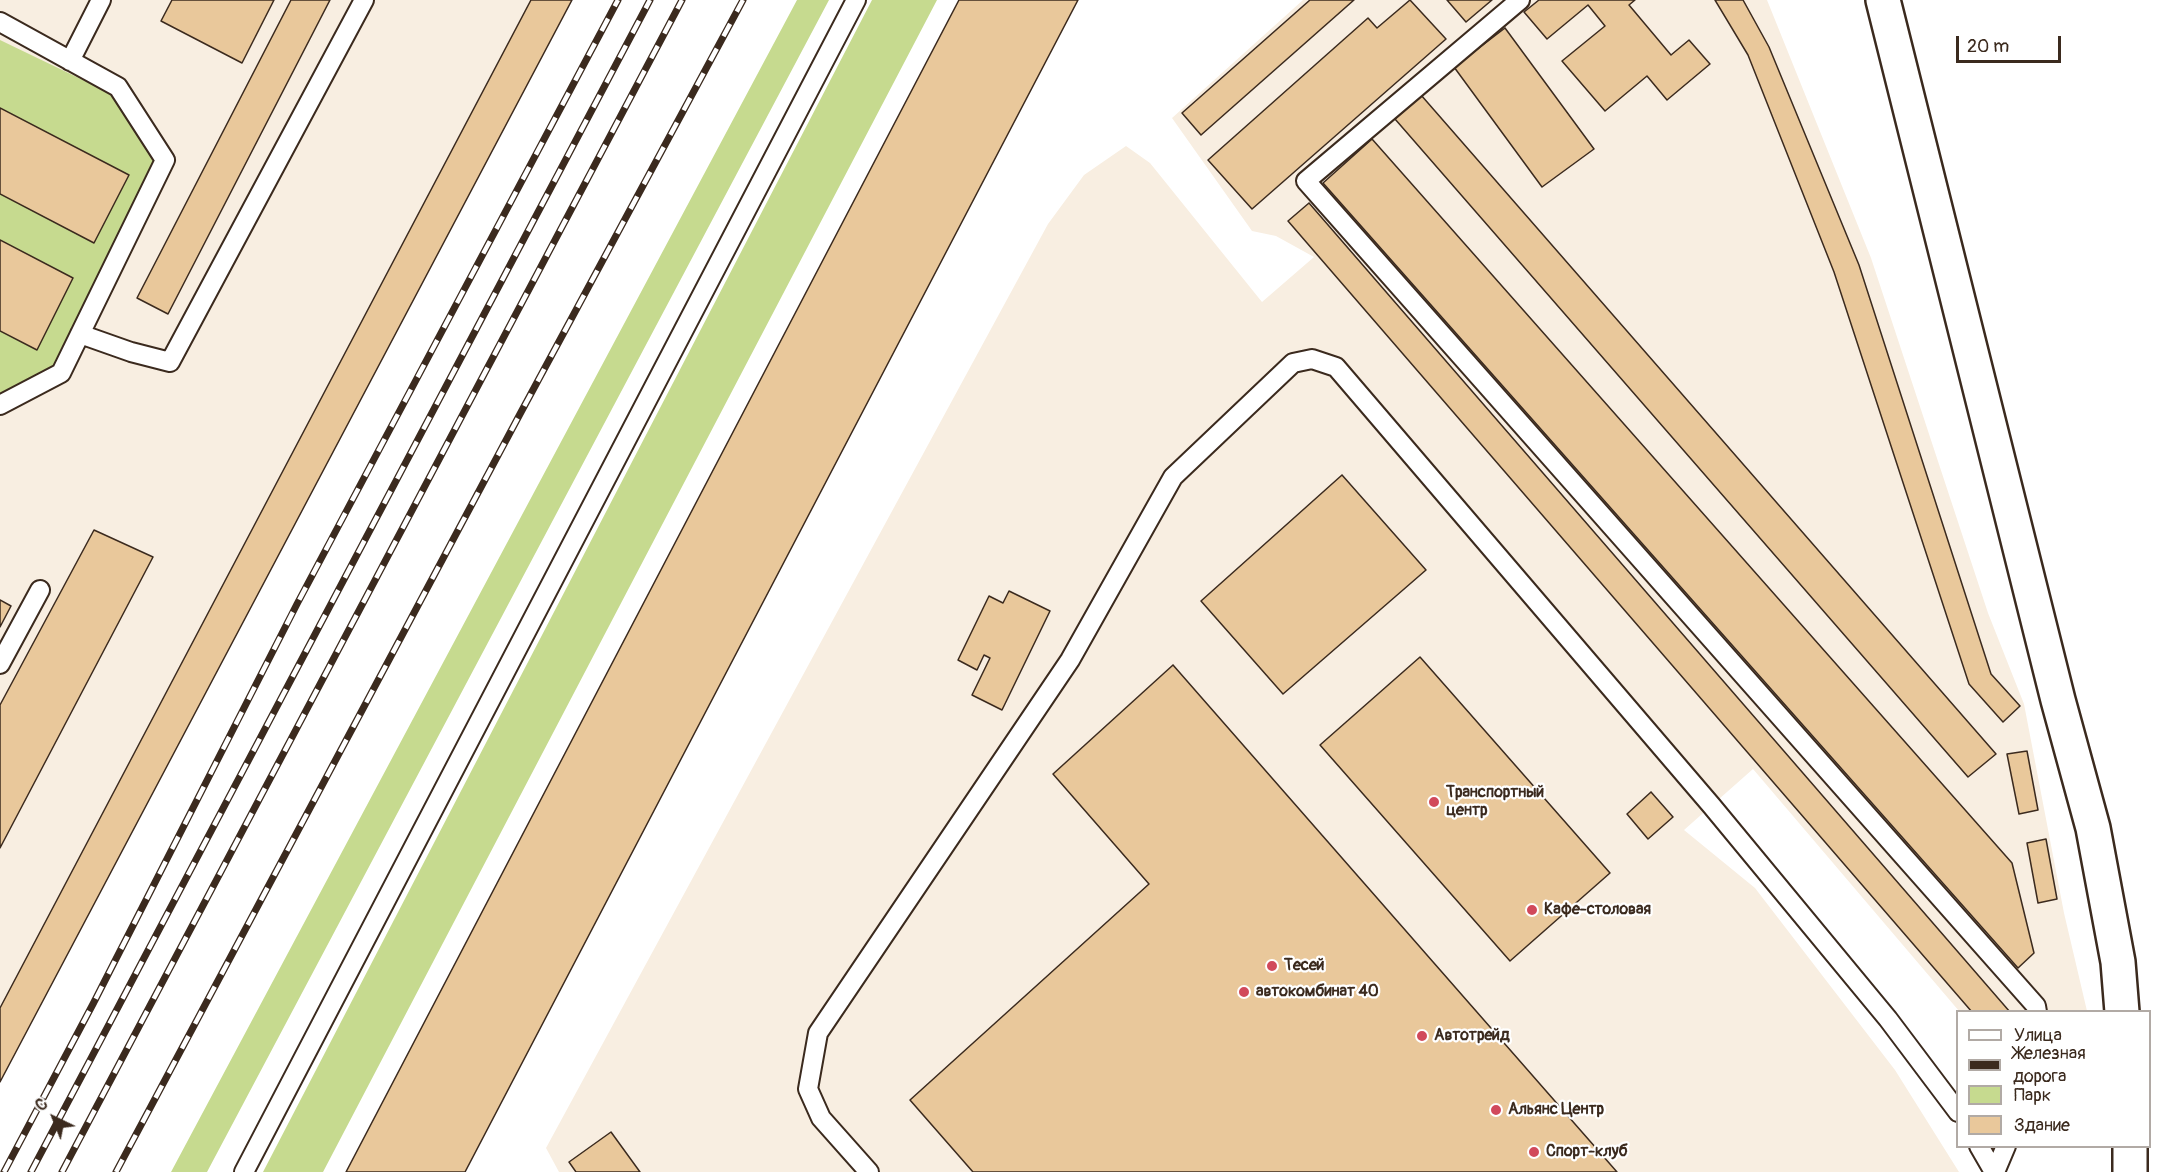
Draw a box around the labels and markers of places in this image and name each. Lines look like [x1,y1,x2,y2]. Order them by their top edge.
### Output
place label: Транспортный центр [1446,783,1544,821]
marker: Транспортный центр [1427,795,1441,809]
place label: Кафе-столовая [1544,900,1651,920]
marker: Кафе-столовая [1525,903,1539,917]
place label: Тесей [1284,956,1324,976]
marker: Тесей [1265,959,1279,973]
place label: автокомбинат 40 [1256,982,1379,1002]
marker: автокомбинат 40 [1237,985,1251,999]
place label: Автотрейд [1434,1026,1510,1046]
marker: Автотрейд [1415,1029,1429,1043]
place label: Альянс Центр [1508,1100,1604,1120]
marker: Альянс Центр [1489,1103,1503,1117]
place label: Спорт-клуб [1546,1142,1628,1162]
marker: Спорт-клуб [1527,1145,1541,1159]

